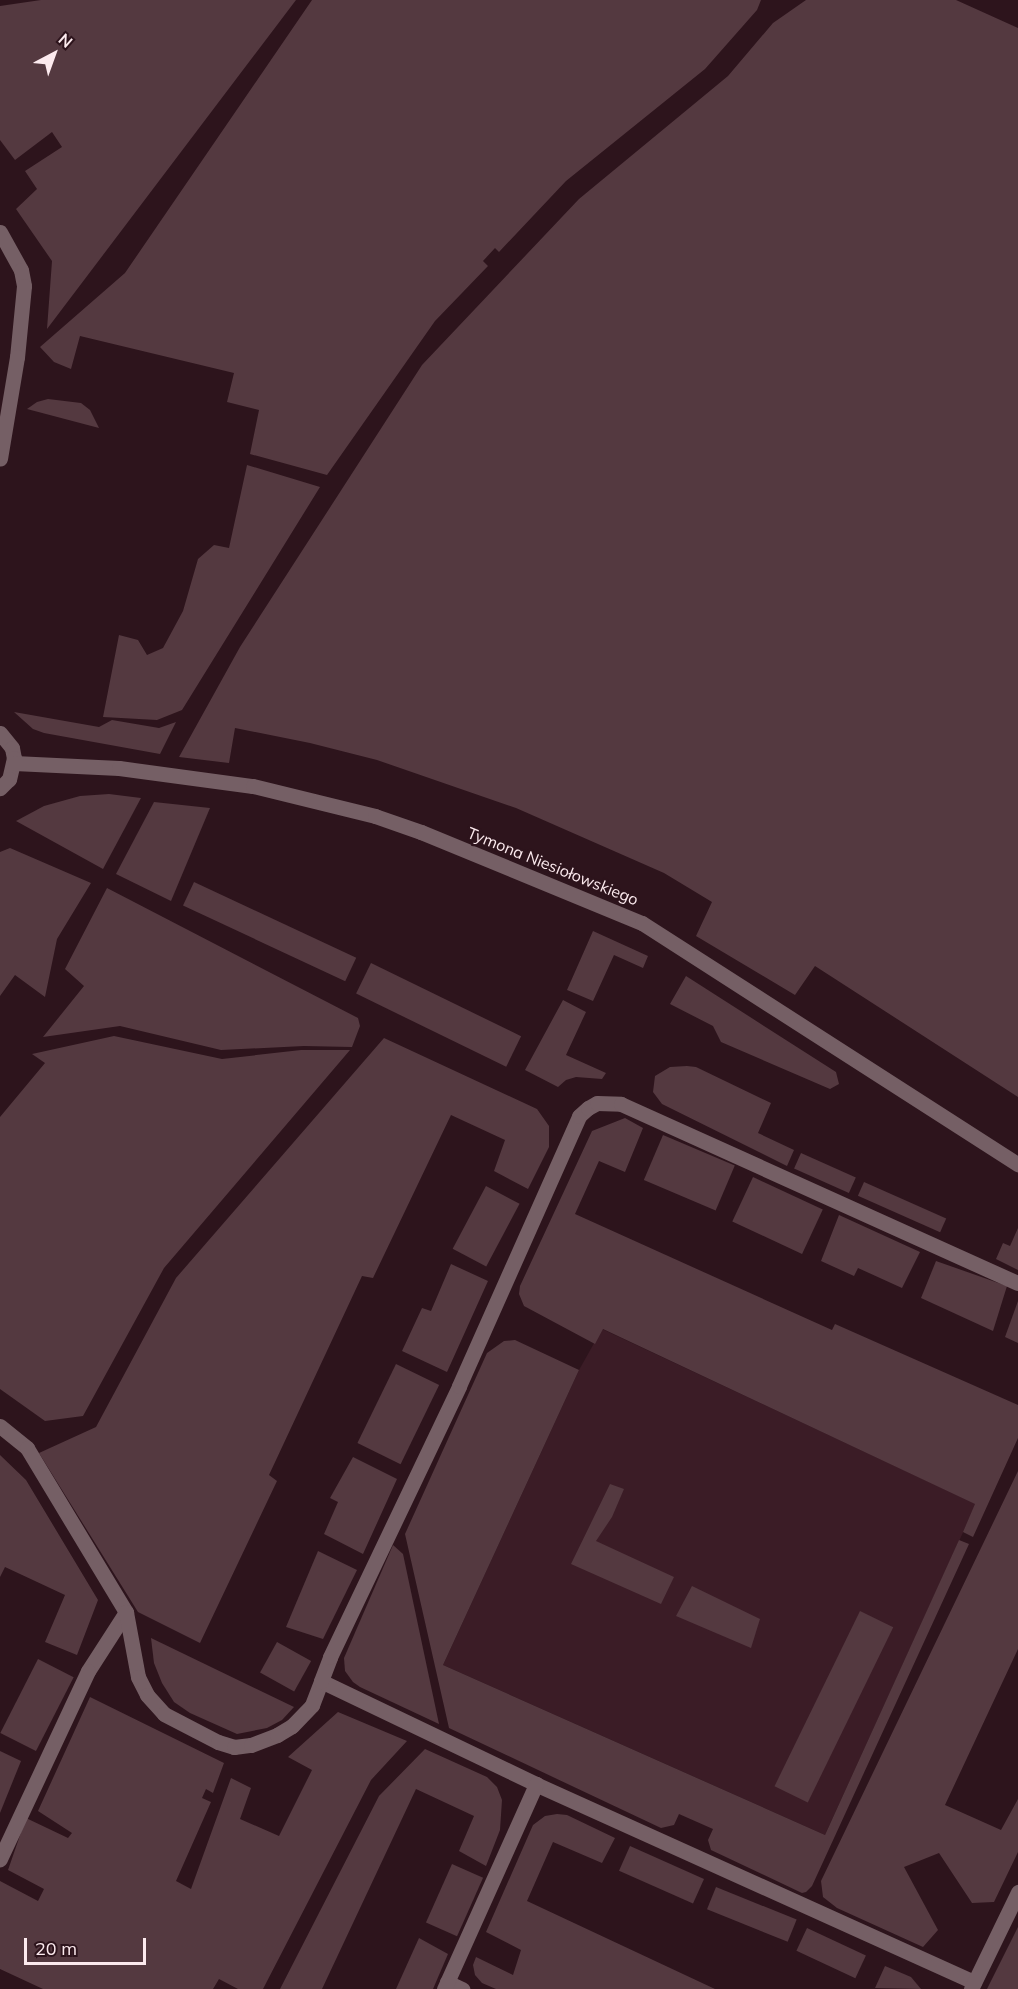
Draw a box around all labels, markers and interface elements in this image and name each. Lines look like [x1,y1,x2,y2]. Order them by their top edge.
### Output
north arrow [24,24,84,84]
text: N [55,29,77,52]
street label: Tymona Niesiołowskiego [465,823,641,909]
scale bar [27,1926,148,1964]
text: 20 m [35,1937,77,1960]

